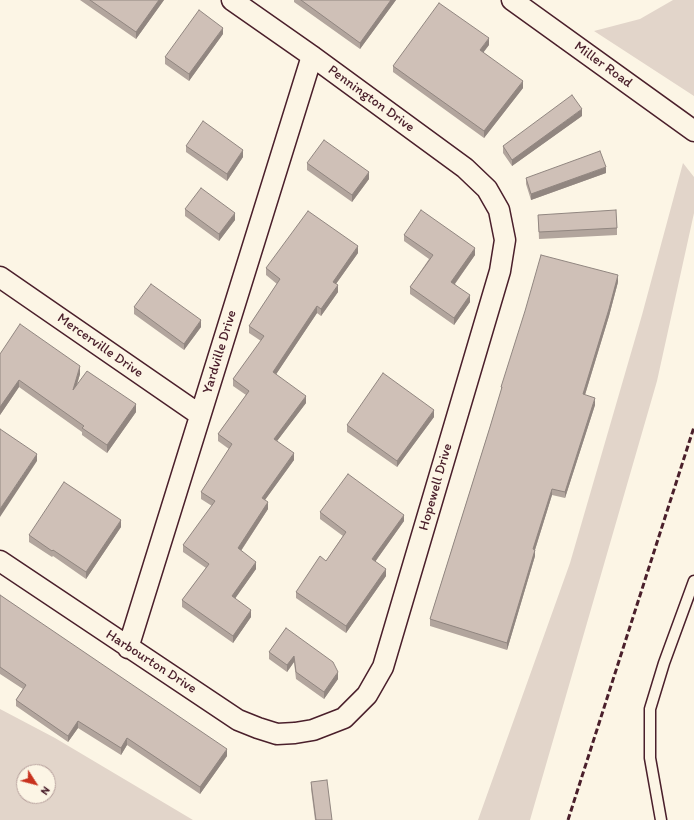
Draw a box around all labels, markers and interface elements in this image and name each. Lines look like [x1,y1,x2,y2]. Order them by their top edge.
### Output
street label: Miller Road [571,38,635,92]
street label: Pennington Drive [324,62,418,136]
street label: Yardville Drive [199,308,241,396]
street label: Mercerville Drive [54,310,146,382]
street label: Hopewell Drive [416,442,456,532]
street label: Harbourton Drive [102,626,200,698]
north arrow [16,764,56,804]
text: N [38,784,53,798]

